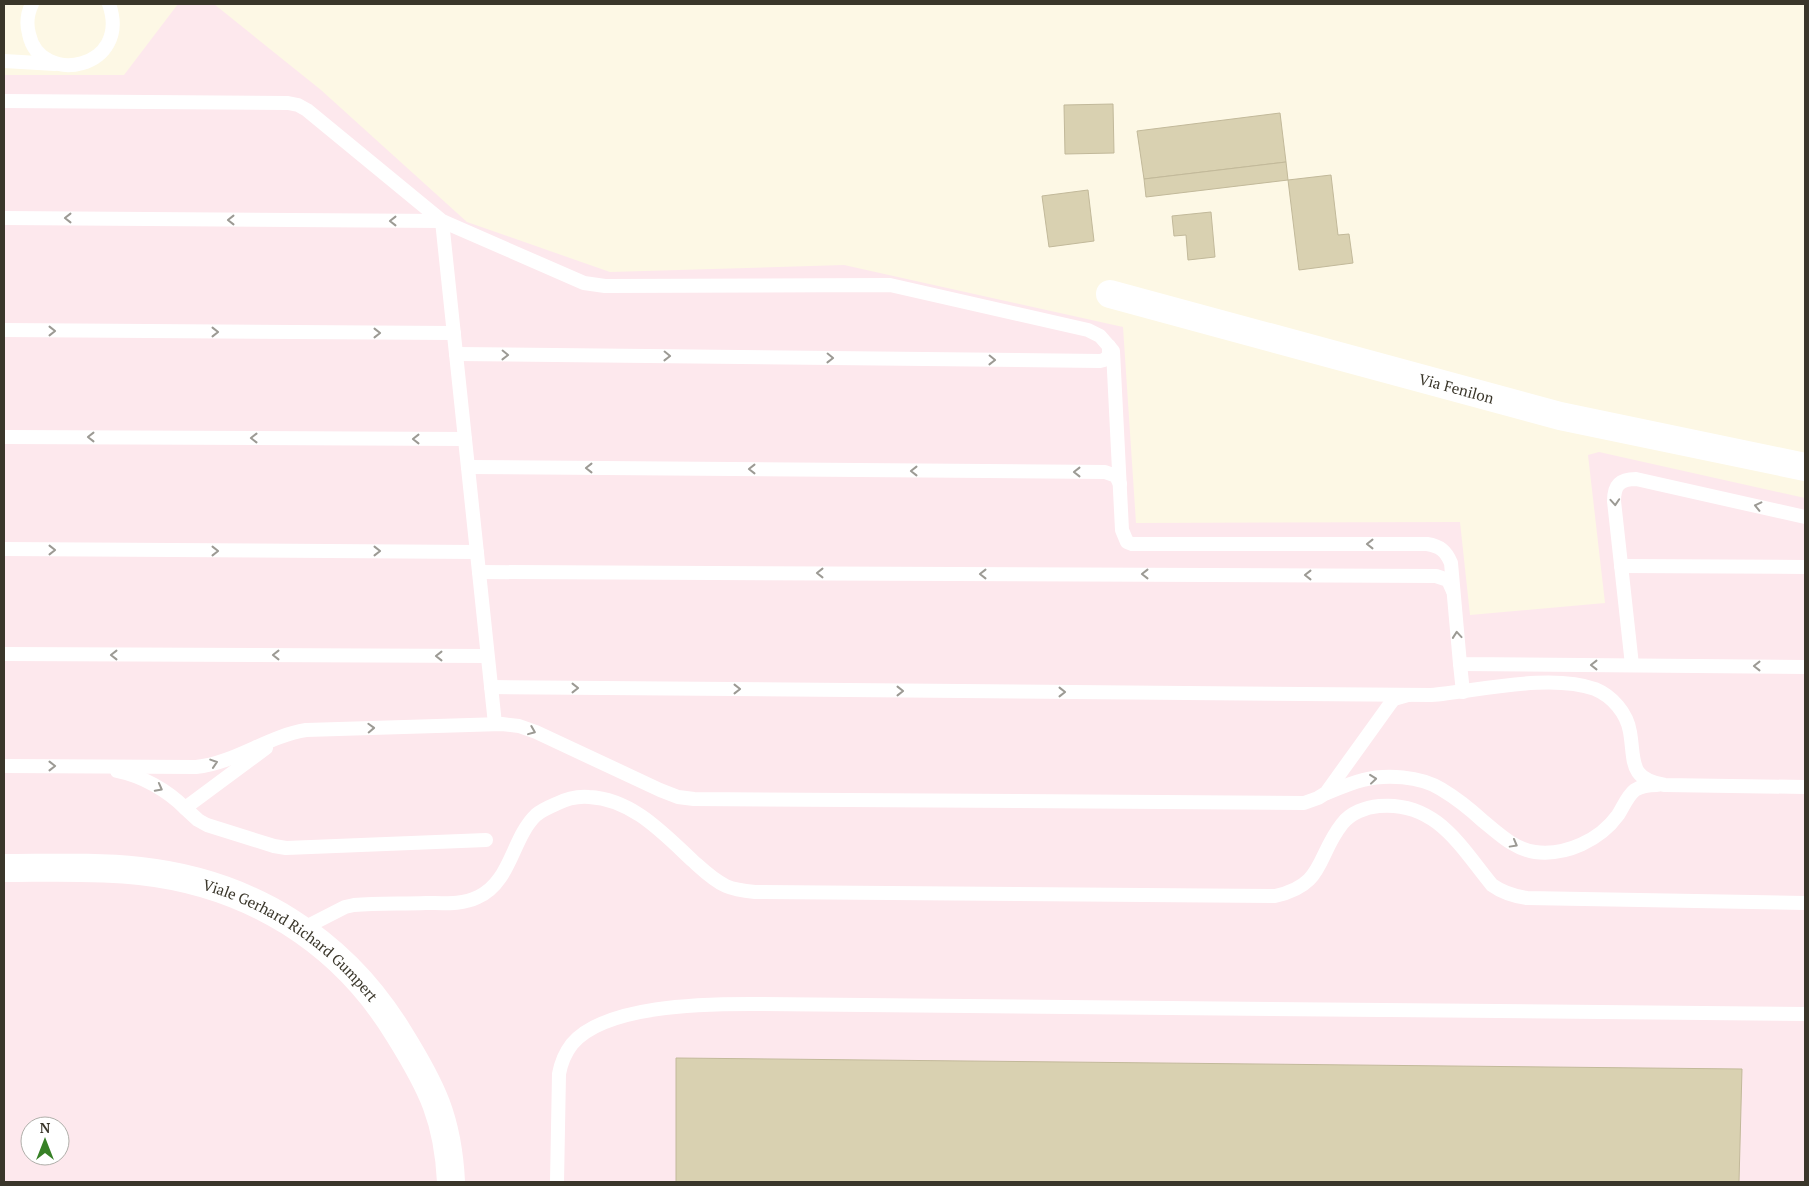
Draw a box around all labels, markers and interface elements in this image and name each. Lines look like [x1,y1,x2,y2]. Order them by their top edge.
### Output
one-way arrow [64,213,72,223]
one-way arrow [227,215,234,225]
one-way arrow [389,216,397,226]
one-way arrow [49,325,57,336]
one-way arrow [212,327,219,337]
one-way arrow [374,328,382,338]
one-way arrow [502,350,509,360]
one-way arrow [664,351,672,361]
one-way arrow [826,353,834,363]
one-way arrow [988,354,996,365]
street label: Via Fenilon [1417,368,1496,408]
one-way arrow [87,432,95,442]
one-way arrow [250,433,258,443]
one-way arrow [412,434,420,444]
one-way arrow [585,463,593,473]
one-way arrow [748,464,756,474]
one-way arrow [910,465,918,476]
one-way arrow [1073,467,1080,477]
one-way arrow [1609,498,1620,506]
one-way arrow [1753,501,1762,512]
one-way arrow [1366,539,1374,549]
one-way arrow [49,545,57,555]
one-way arrow [212,546,219,556]
one-way arrow [374,546,382,556]
one-way arrow [816,568,824,578]
one-way arrow [978,569,986,579]
one-way arrow [1141,569,1148,579]
one-way arrow [1303,570,1311,580]
one-way arrow [1452,631,1463,639]
one-way arrow [109,650,117,660]
one-way arrow [272,650,280,660]
one-way arrow [434,651,442,661]
one-way arrow [1590,660,1598,670]
one-way arrow [1752,661,1760,671]
one-way arrow [571,683,579,693]
one-way arrow [734,684,741,694]
one-way arrow [896,686,904,696]
one-way arrow [1058,687,1066,697]
one-way arrow [368,723,375,733]
one-way arrow [527,725,536,735]
one-way arrow [210,759,218,769]
one-way arrow [49,761,57,771]
one-way arrow [1369,774,1377,785]
one-way arrow [154,782,163,792]
one-way arrow [1509,838,1518,848]
street label: Viale Gerhard Richard Gumpert [201,874,383,1006]
north arrow [20,1116,70,1166]
text: N [40,1118,51,1137]

